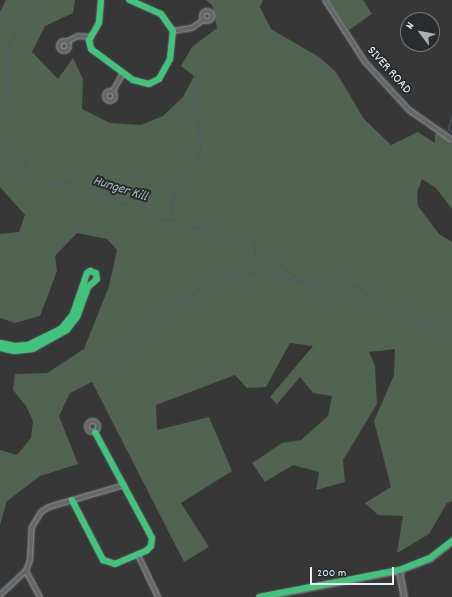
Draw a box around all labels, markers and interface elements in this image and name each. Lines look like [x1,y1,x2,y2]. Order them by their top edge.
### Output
north arrow [400,12,440,52]
text: N [402,20,419,33]
street label: SIVER ROAD [363,44,413,98]
water label: Hunger Kill [91,172,149,206]
scale bar [312,559,396,585]
text: 200 m [317,565,346,582]

